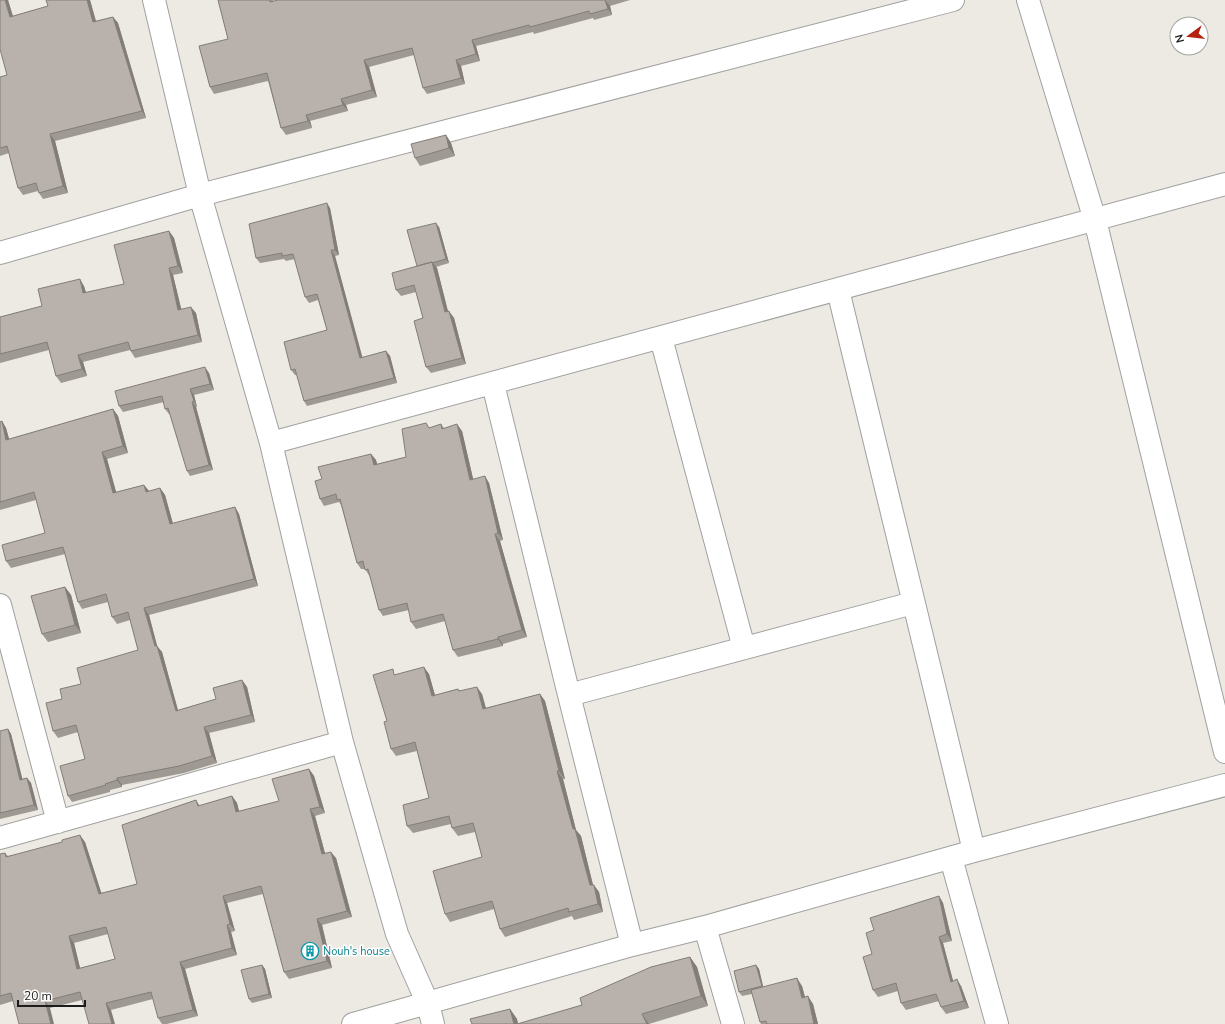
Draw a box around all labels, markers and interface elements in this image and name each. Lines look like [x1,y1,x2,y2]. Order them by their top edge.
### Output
north arrow [1169,16,1209,56]
text: N [1172,33,1188,44]
building icon: Nouh's house [300,941,320,961]
place label: Nouh's house [323,944,390,959]
scale bar [18,982,85,1008]
text: 20 m [24,988,52,1004]

